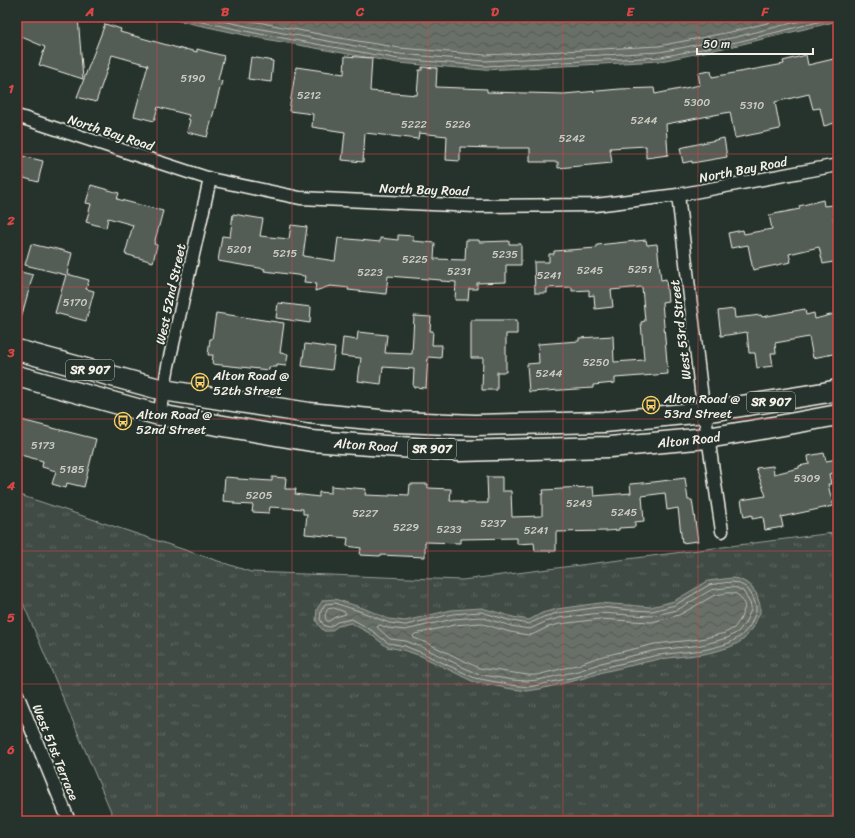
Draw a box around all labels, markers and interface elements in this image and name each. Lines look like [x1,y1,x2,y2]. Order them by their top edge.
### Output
text: A [85,0,94,23]
text: B [221,0,230,23]
text: C [355,0,365,23]
text: D [491,0,499,23]
text: E [626,0,635,23]
text: F [760,0,769,23]
scale bar [697,30,813,56]
text: 50 m [703,33,730,55]
house number: 5190 [180,69,206,88]
text: 1 [8,77,14,100]
house number: 5212 [297,86,322,105]
house number: 5300 [684,93,710,112]
house number: 5310 [740,96,764,115]
street label: North Bay Road [65,108,158,158]
house number: 5244 [631,111,658,130]
house number: 5222 [401,115,428,134]
house number: 5226 [445,115,471,134]
house number: 5242 [559,129,586,148]
street label: North Bay Road [697,149,790,189]
street label: North Bay Road [379,176,470,203]
text: 2 [6,209,15,232]
house number: 5201 [227,240,252,259]
street label: West 52nd Street [149,241,192,347]
house number: 5215 [273,244,298,263]
house number: 5235 [492,245,518,264]
house number: 5225 [402,250,428,269]
house number: 5251 [628,260,653,279]
house number: 5245 [577,261,604,280]
house number: 5231 [447,262,471,281]
house number: 5223 [357,263,383,282]
house number: 5241 [537,266,562,285]
street label: West 53rd Street [663,278,698,381]
house number: 5170 [63,293,87,312]
text: 3 [6,341,15,364]
house number: 5250 [583,353,609,372]
road number: SR 907 [66,360,114,380]
place label: Alton Road @ 52th Street [212,364,289,402]
house number: 5244 [536,364,563,383]
bus stop icon: Alton Road @ 52th Street [190,372,210,392]
place label: Alton Road @ 53rd Street [663,387,740,425]
road number: SR 907 [747,392,795,412]
bus stop icon: Alton Road @ 53rd Street [641,395,661,415]
place label: Alton Road @ 52nd Street [135,403,212,441]
bus stop icon: Alton Road @ 52nd Street [113,411,133,431]
street label: Alton Road [655,425,723,455]
street label: Alton Road [332,432,399,459]
house number: 5173 [31,436,55,455]
road number: SR 907 [408,439,456,459]
house number: 5185 [60,460,85,479]
house number: 5309 [794,469,820,488]
text: 4 [6,474,16,497]
house number: 5205 [246,486,273,505]
house number: 5243 [566,494,592,513]
house number: 5245 [611,503,638,522]
house number: 5227 [352,504,379,523]
house number: 5237 [480,514,506,533]
house number: 5229 [393,518,419,537]
house number: 5233 [436,520,462,539]
house number: 5241 [524,521,549,540]
text: 5 [7,606,15,629]
street label: West 51st Terrace [26,700,85,804]
text: 6 [6,738,15,761]

